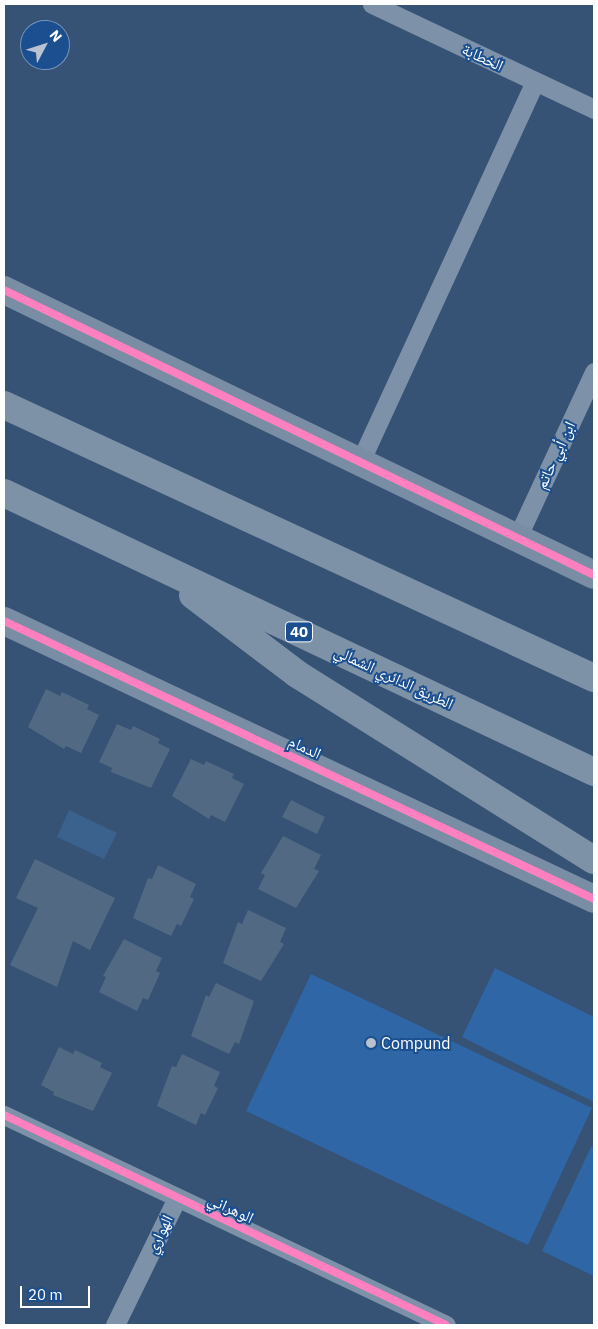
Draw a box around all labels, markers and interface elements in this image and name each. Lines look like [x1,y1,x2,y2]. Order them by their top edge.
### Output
north arrow [20,20,70,70]
text: N [46,26,66,46]
street label: الخطابة [459,39,507,75]
street label: ابن أبي حاتم [531,418,579,492]
road number: 40 [284,620,314,644]
street label: الطريق الدائري الشمالي [331,641,457,713]
street label: الدمام [286,731,324,763]
place label: Compund [381,1033,451,1053]
marker: Compund [365,1037,377,1049]
street label: الوهراني [205,1189,257,1227]
street label: الهواري [141,1212,177,1256]
scale bar [22,1276,92,1308]
text: 20 m [28,1285,63,1304]

